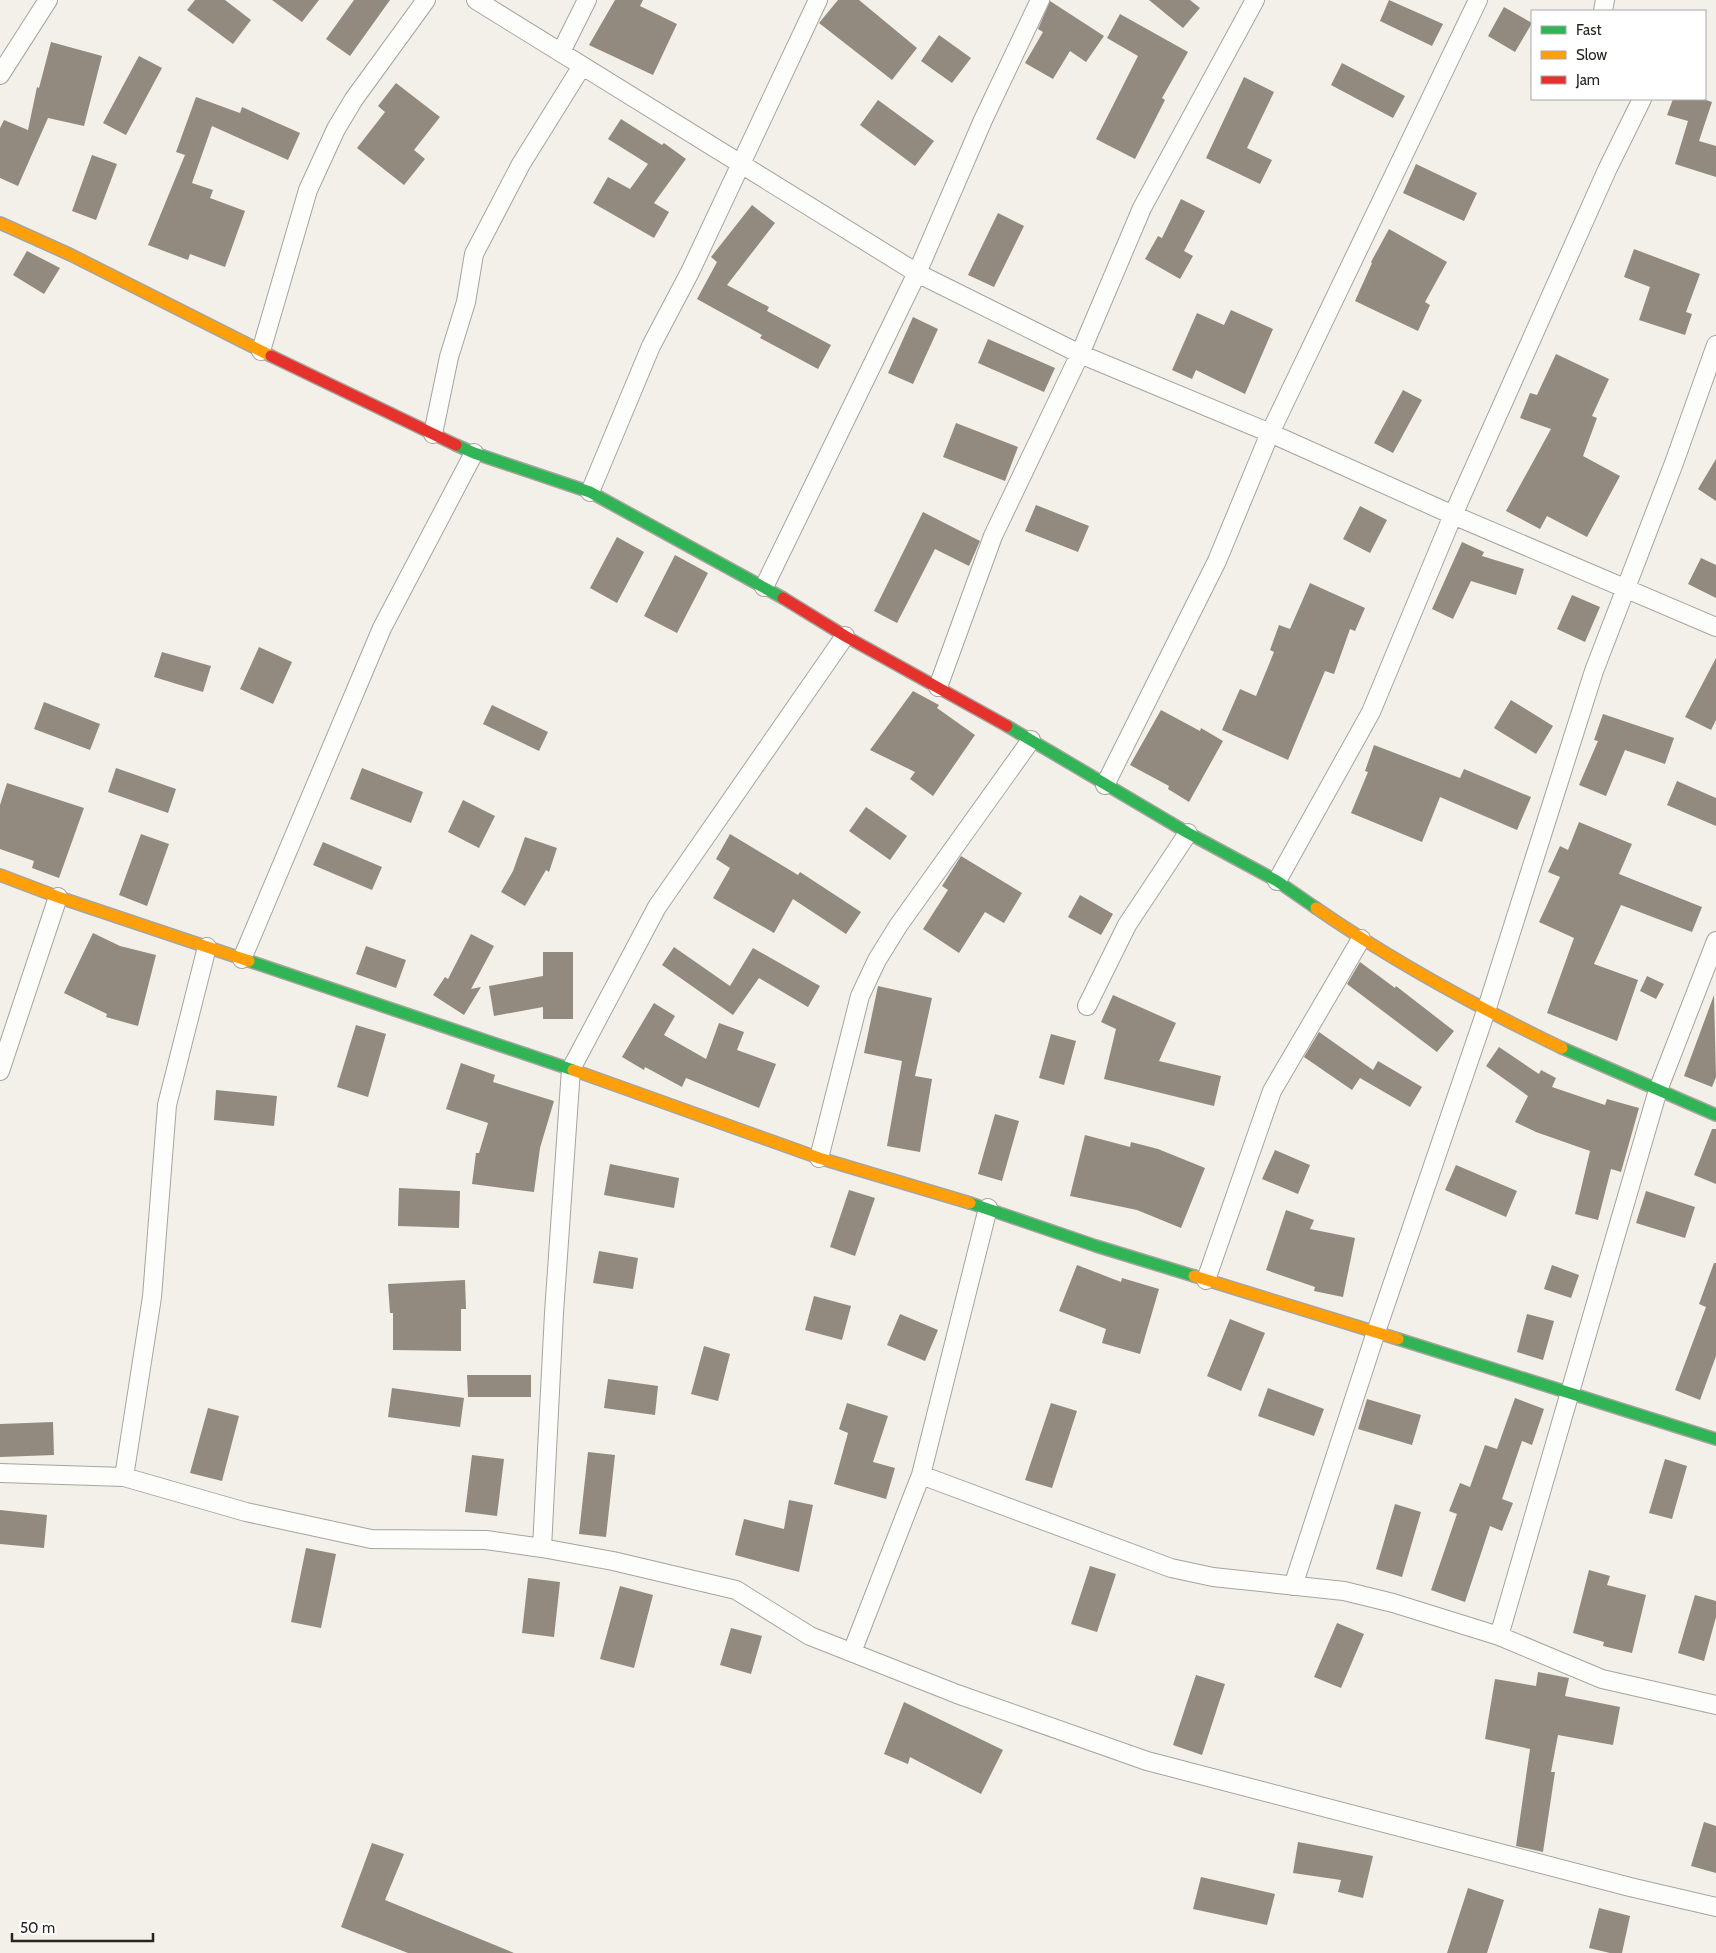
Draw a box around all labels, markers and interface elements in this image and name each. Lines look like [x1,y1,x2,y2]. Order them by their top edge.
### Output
legend [1531,10,1706,100]
text: Fast [1576,21,1601,39]
text: Slow [1576,46,1607,64]
text: Jam [1575,71,1600,89]
scale bar [12,1910,154,1942]
text: 50 m [20,1919,55,1937]

